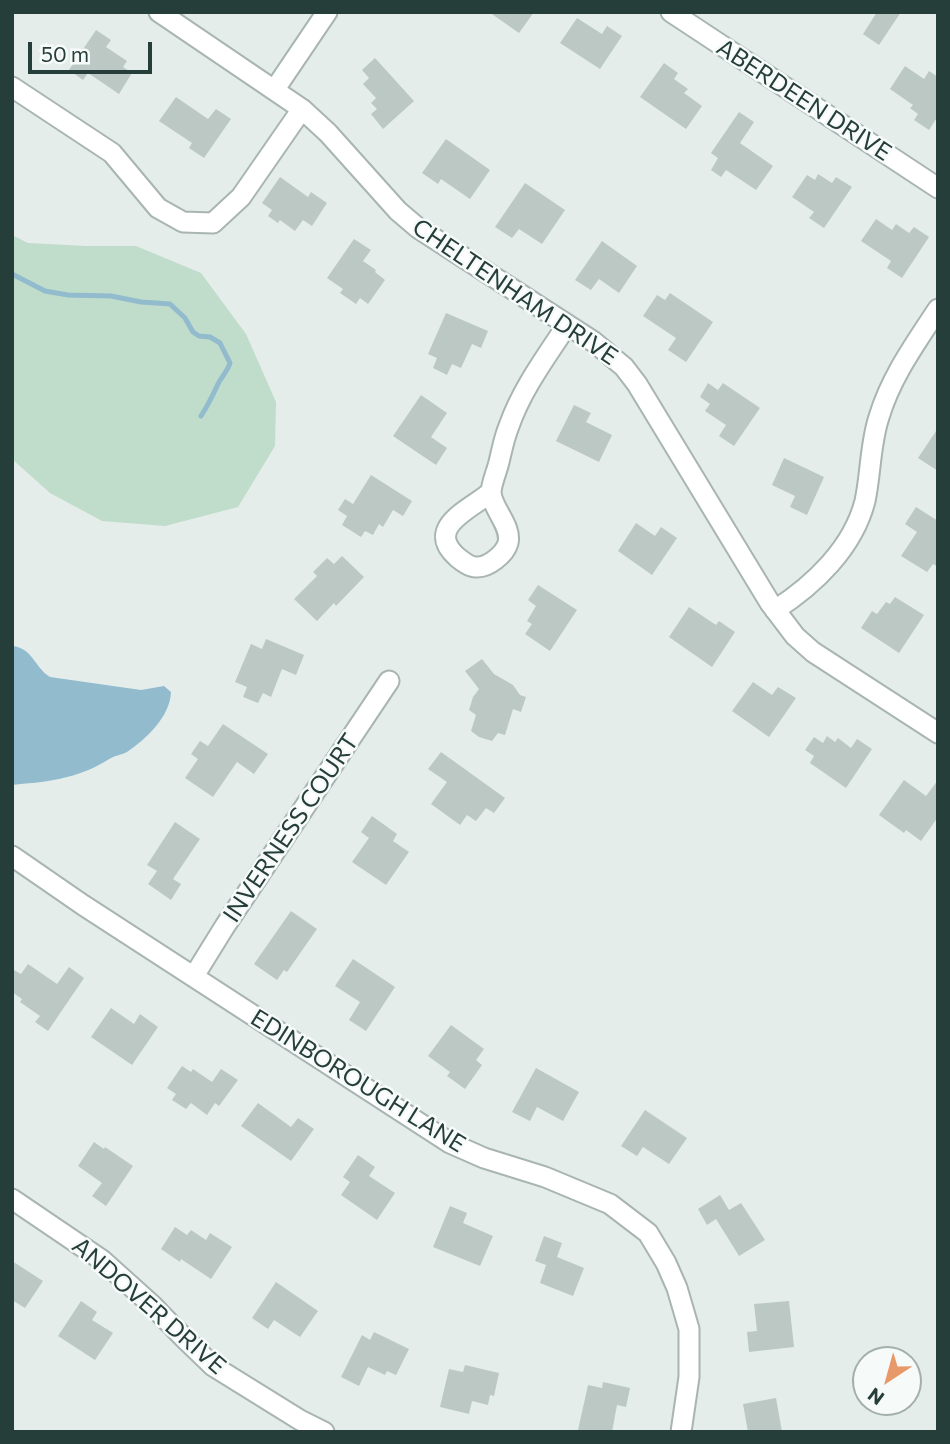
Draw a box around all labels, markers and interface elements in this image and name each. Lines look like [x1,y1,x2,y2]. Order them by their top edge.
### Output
scale bar [32,28,156,72]
street label: ABERDEEN DRIVE [711,33,897,167]
text: 50 m [41,41,89,66]
street label: CHELTENHAM DRIVE [407,213,623,371]
street label: INVERNESS COURT [217,728,365,928]
street label: EDINBOROUGH LANE [245,1003,471,1159]
street label: ANDOVER DRIVE [66,1231,232,1381]
north arrow [852,1346,922,1416]
text: N [863,1383,888,1410]

